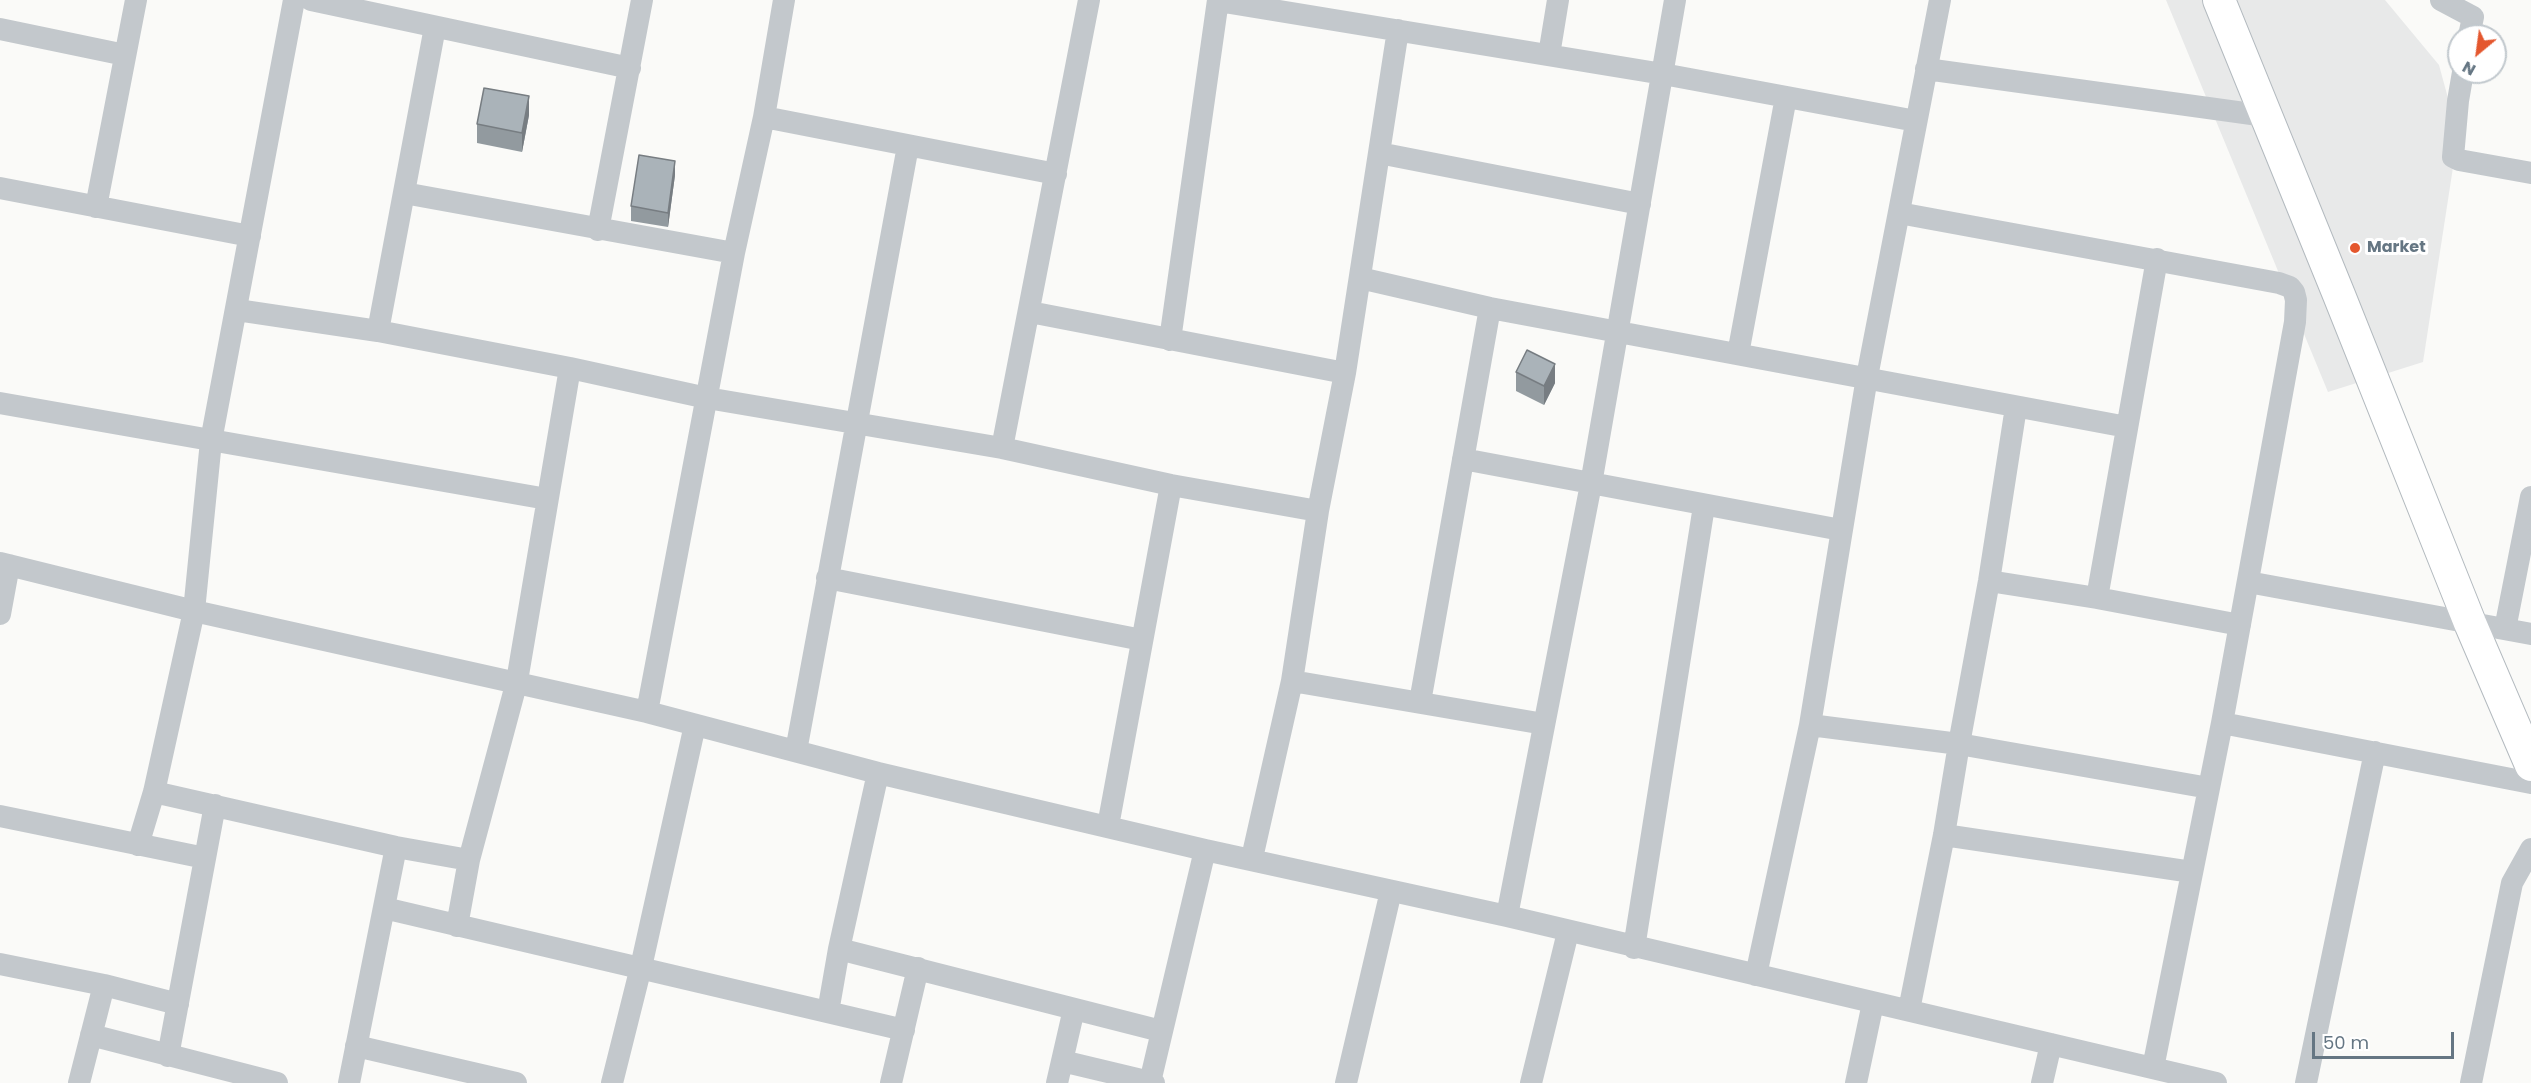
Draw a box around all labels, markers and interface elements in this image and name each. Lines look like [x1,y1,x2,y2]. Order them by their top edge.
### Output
north arrow [2447,24,2507,84]
text: N [2458,55,2480,81]
place label: Market [2367,238,2426,258]
marker: Market [2348,241,2362,255]
scale bar [2315,1020,2458,1058]
text: 50 m [2323,1030,2369,1055]

